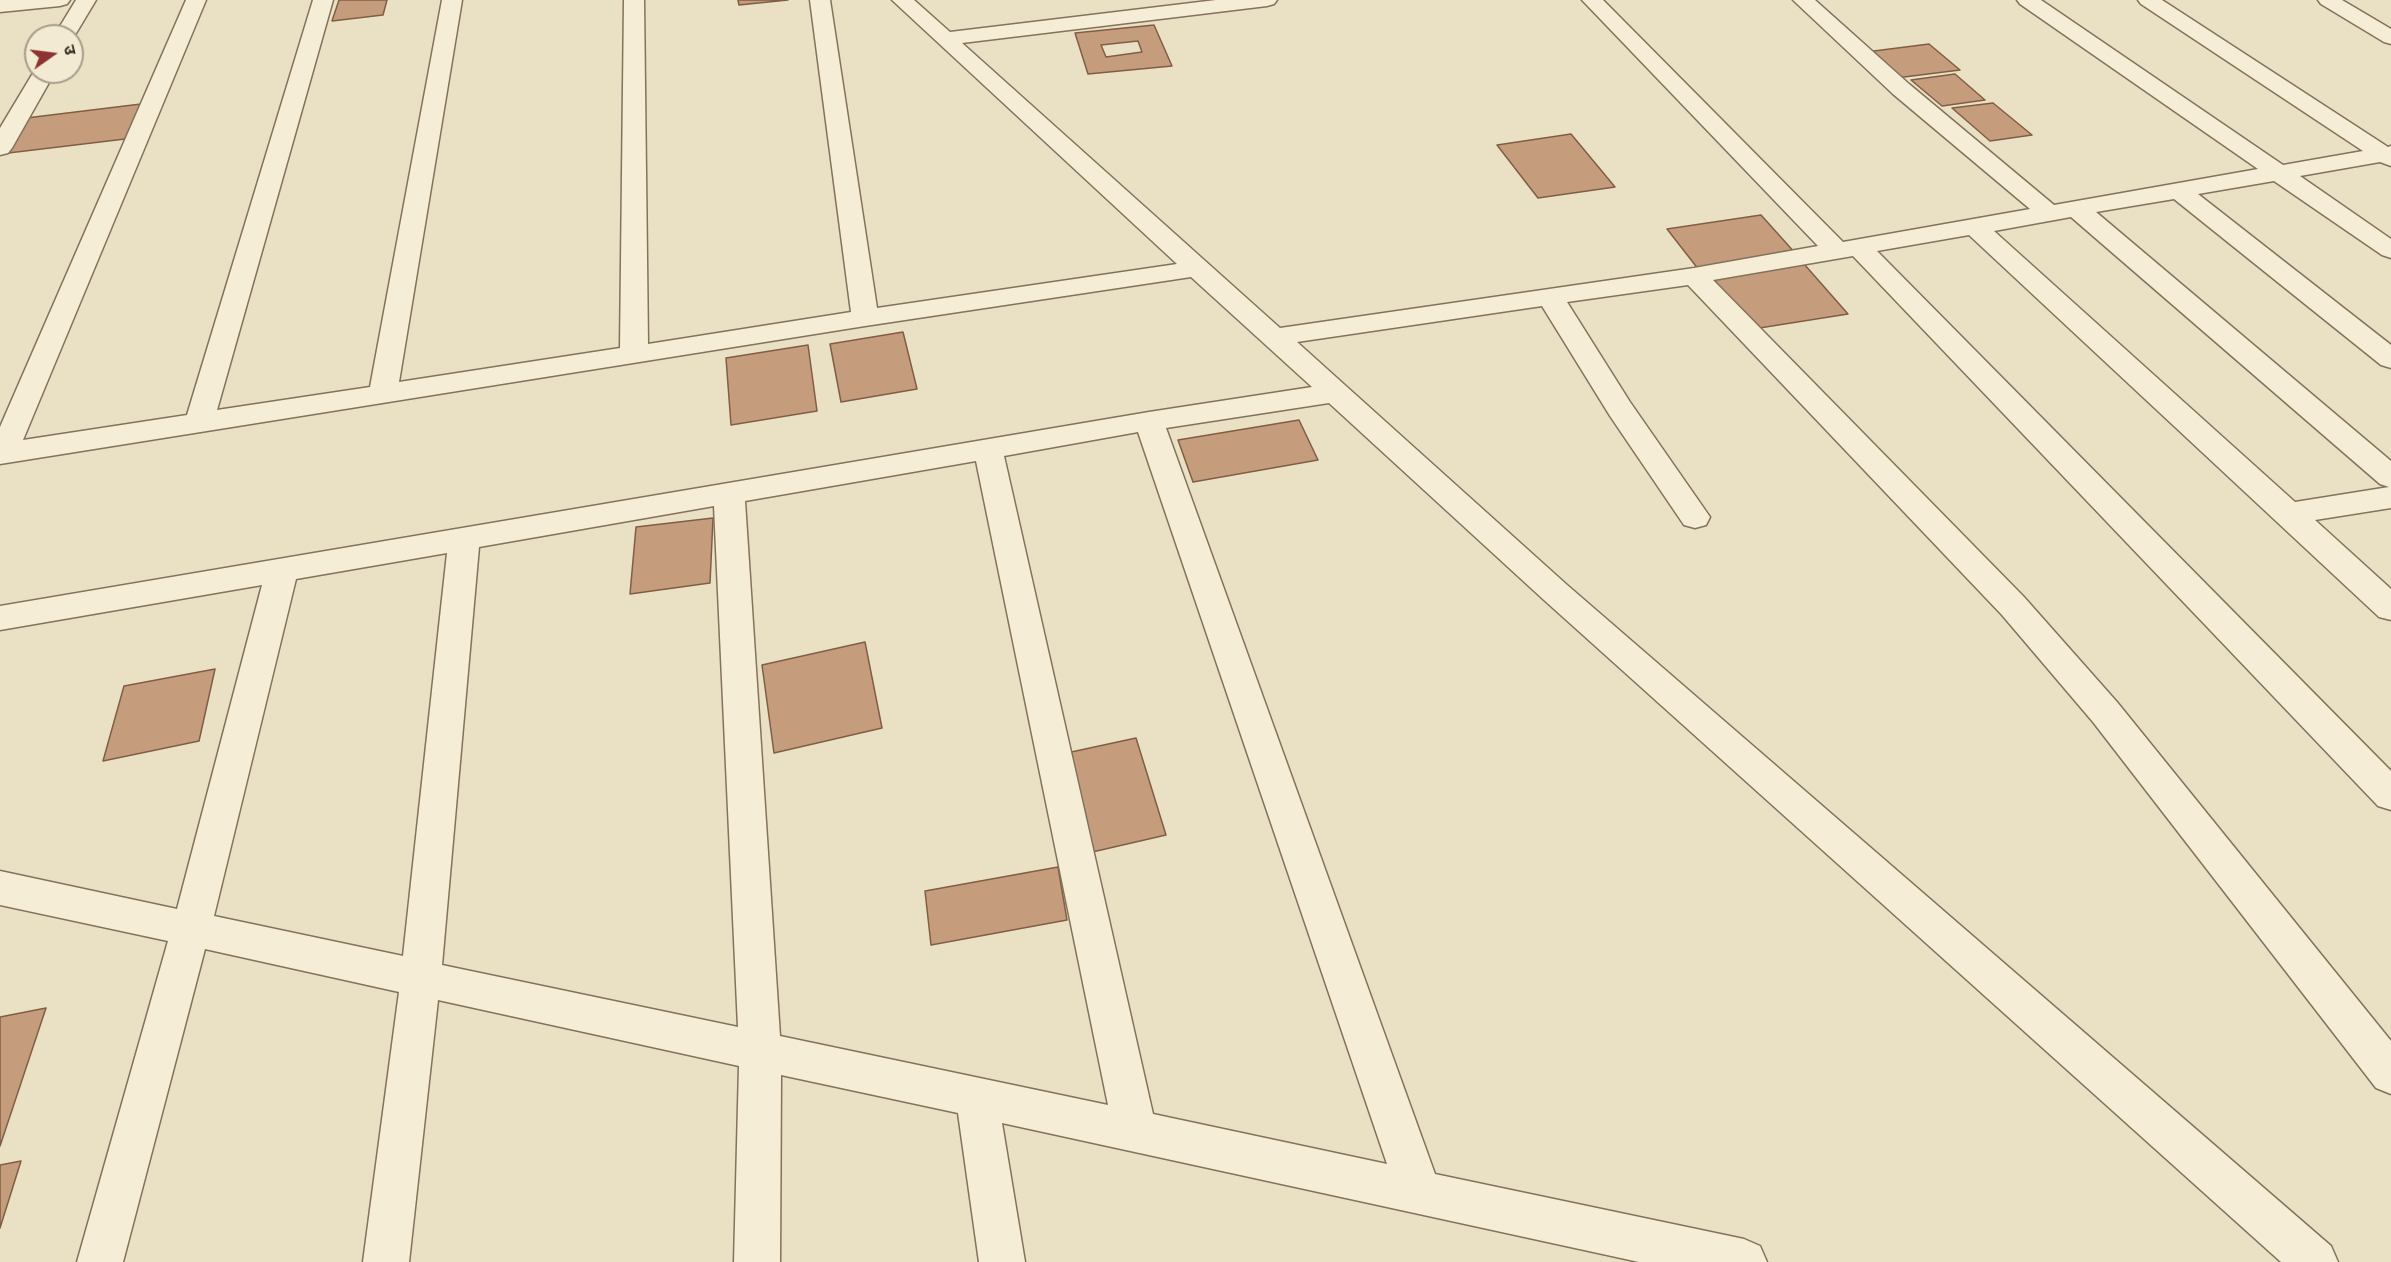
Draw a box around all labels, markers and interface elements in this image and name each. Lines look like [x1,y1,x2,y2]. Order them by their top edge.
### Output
north arrow [24,24,84,84]
text: उ [60,43,80,57]

